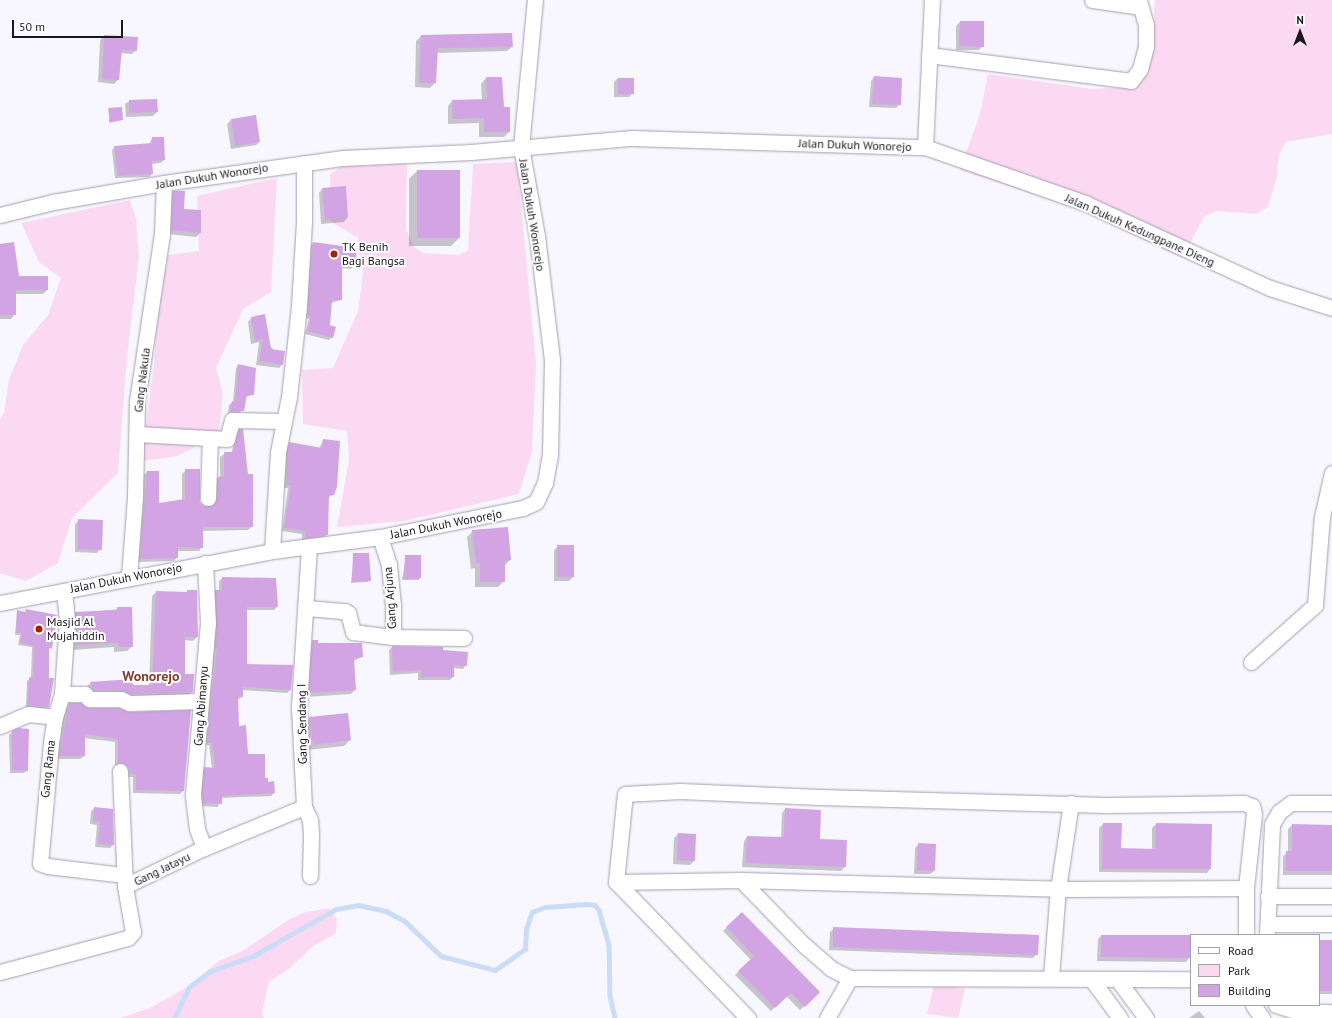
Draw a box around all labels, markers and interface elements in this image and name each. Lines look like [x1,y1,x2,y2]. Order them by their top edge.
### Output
scale bar [14,12,125,38]
north arrow [1280,12,1320,52]
text: N [1296,13,1304,27]
text: 50 m [19,19,45,34]
street label: Jalan Dukuh Wonorejo [798,136,912,154]
street label: Jalan Dukuh Wonorejo [516,158,548,272]
street label: Jalan Dukuh Wonorejo [155,160,269,192]
street label: Jalan Dukuh Kedungpane Dieng [1063,190,1217,270]
place label: TK Benih Bagi Bangsa [342,240,405,268]
marker: TK Benih Bagi Bangsa [329,249,339,259]
street label: Gang Nakula [131,347,153,413]
street label: Jalan Dukuh Wonorejo [389,506,503,542]
street label: Jalan Dukuh Wonorejo [69,560,183,596]
street label: Gang Arjuna [381,566,399,630]
place label: Masjid Al Mujahiddin [47,615,105,643]
marker: Masjid Al Mujahiddin [34,624,44,634]
street label: Gang Abimanyu [191,665,211,747]
district label: Wonorejo [122,668,180,684]
street label: Gang Sendang I [294,684,310,764]
street label: Gang Rama [38,739,58,799]
street label: Gang Jatayu [131,849,193,889]
legend [1190,934,1320,1006]
text: Road [1228,943,1253,958]
text: Park [1228,963,1250,978]
text: Building [1228,983,1271,998]

